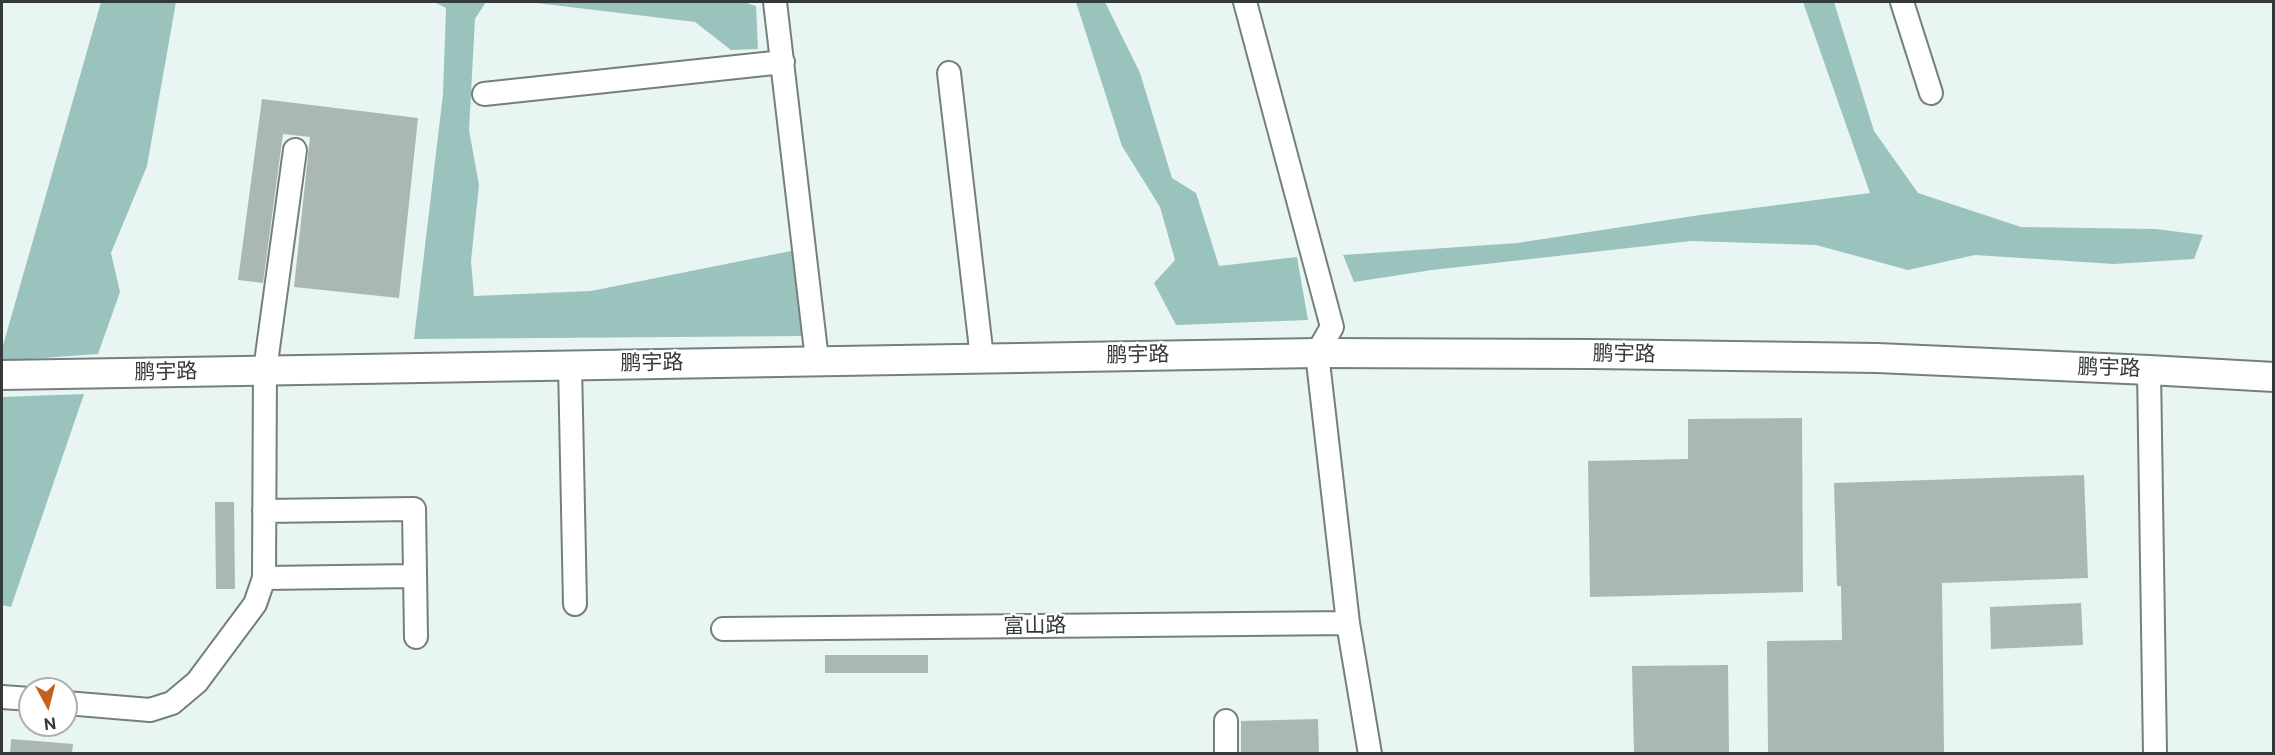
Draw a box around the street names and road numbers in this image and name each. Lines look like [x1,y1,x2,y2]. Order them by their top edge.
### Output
street label: 鹏宇路 [1592,341,1656,367]
street label: 鹏宇路 [1106,342,1170,368]
street label: 鹏宇路 [620,350,684,376]
street label: 鹏宇路 [2077,354,2141,382]
street label: 鹏宇路 [134,359,198,385]
street label: 富山路 [1003,613,1067,639]

